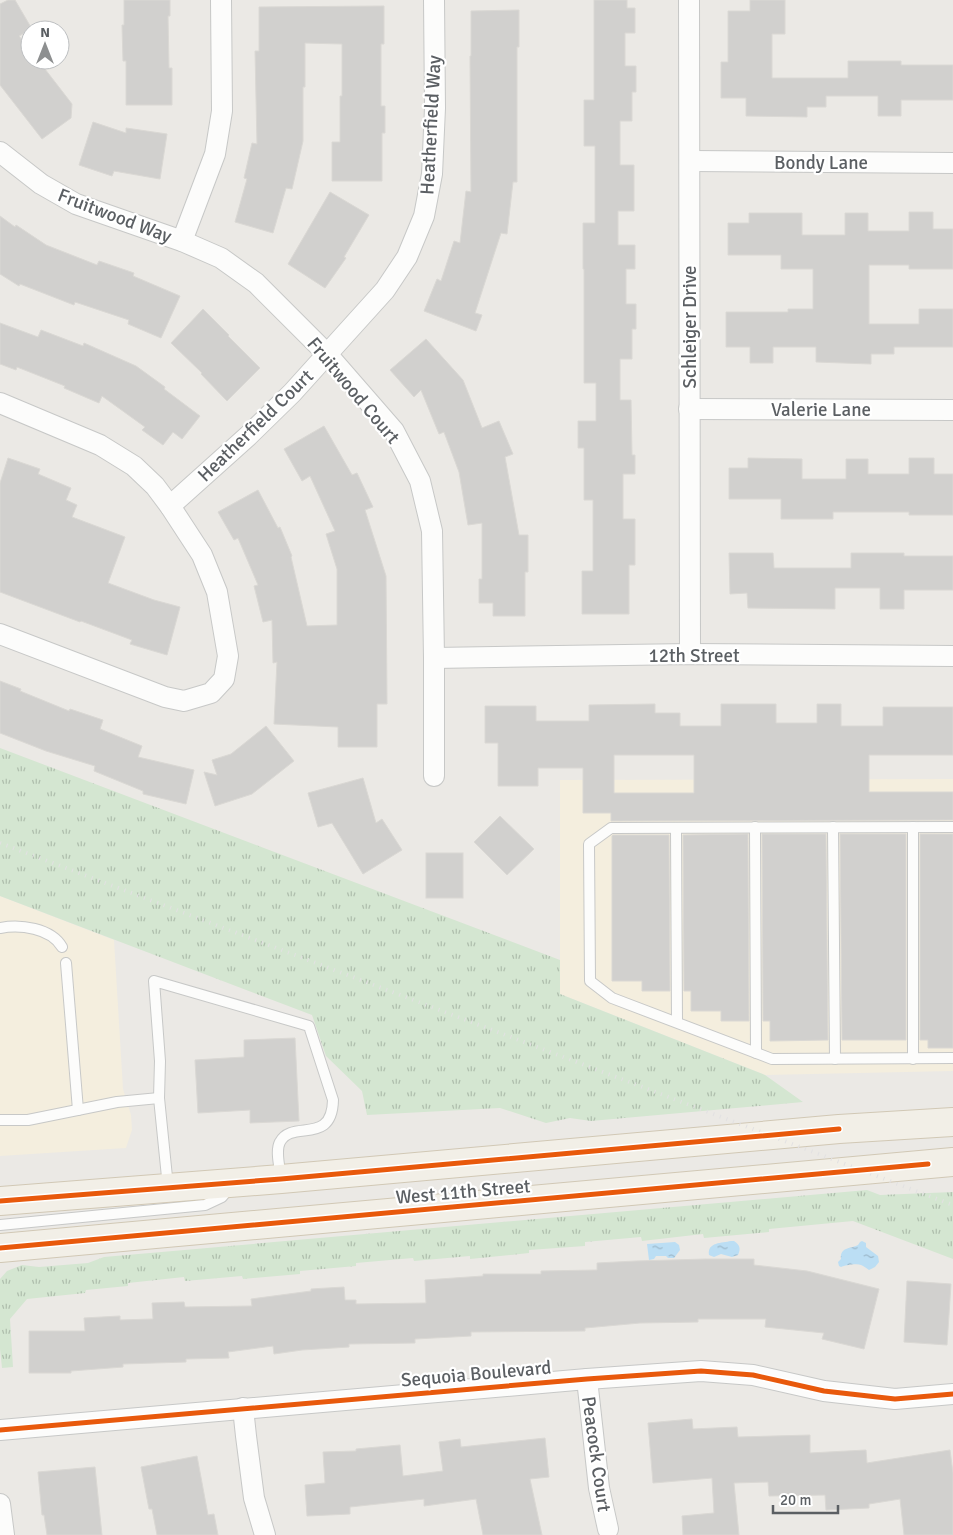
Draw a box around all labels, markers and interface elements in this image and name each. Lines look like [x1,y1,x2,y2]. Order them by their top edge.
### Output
north arrow [20,20,70,70]
text: N [40,24,50,41]
street label: Heatherfield Way [415,54,447,195]
street label: Bondy Lane [774,151,868,175]
street label: Fruitwood Way [54,183,175,249]
street label: Schleiger Drive [678,265,702,389]
street label: Fruitwood Court [302,332,405,449]
street label: Heatherfield Court [193,364,319,487]
street label: Valerie Lane [771,398,871,422]
street label: 12th Street [648,644,740,668]
street label: West 11th Street [395,1174,532,1210]
street label: Sequoia Boulevard [400,1355,552,1393]
street label: Peacock Court [576,1395,616,1514]
scale bar [773,1482,838,1514]
text: 20 m [780,1491,811,1509]

